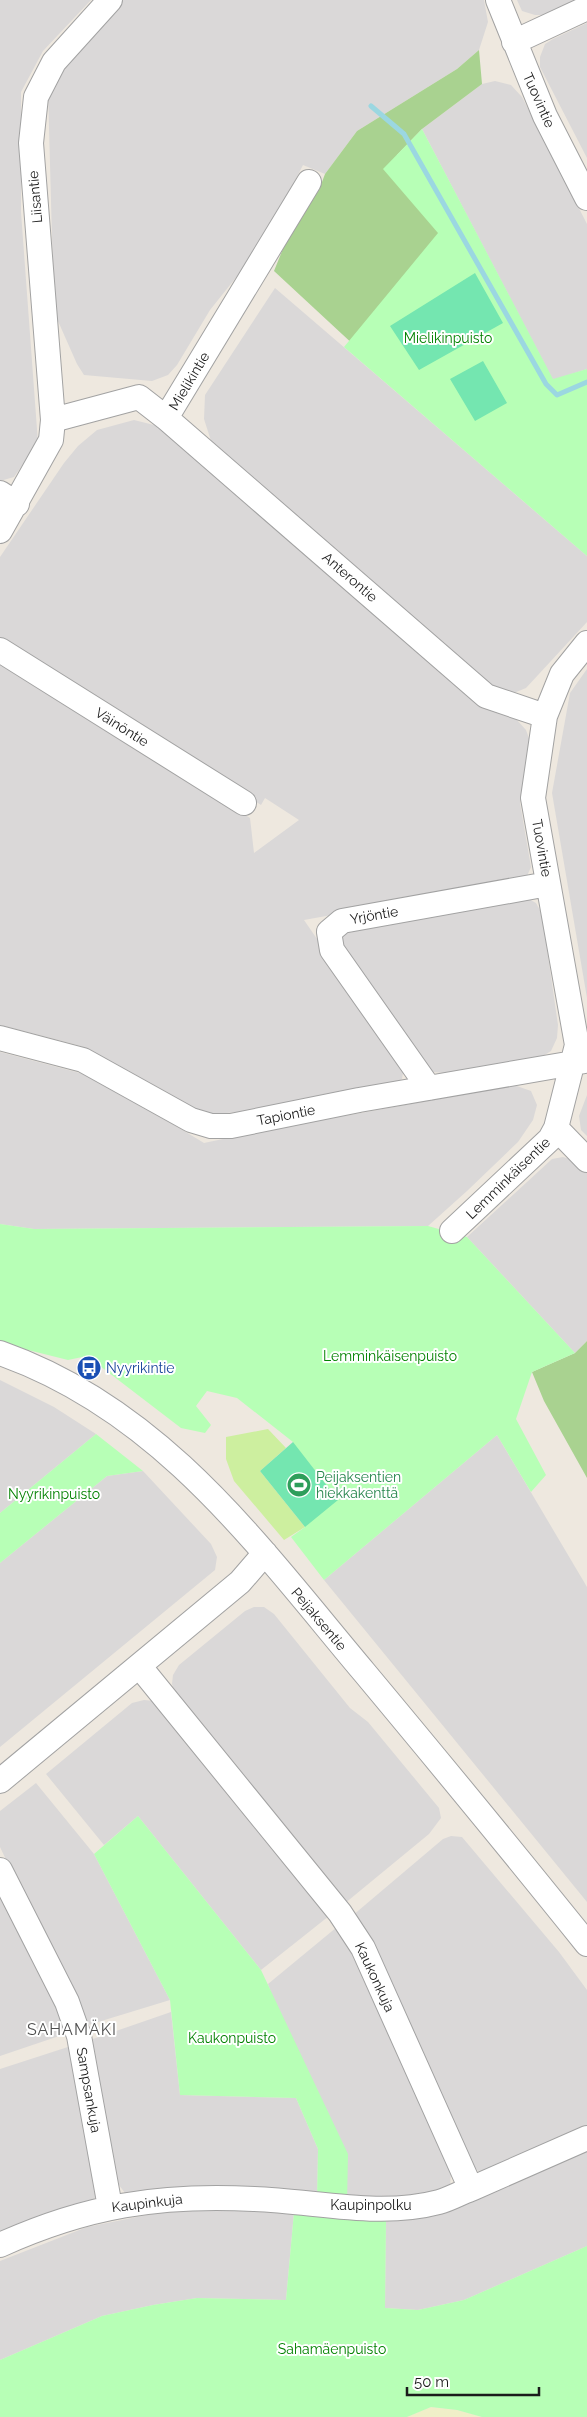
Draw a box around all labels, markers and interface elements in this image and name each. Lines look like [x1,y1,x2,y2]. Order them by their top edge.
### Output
street label: Tuovintie [520,70,558,130]
street label: Liisantie [25,170,45,224]
park label: Mielikinpuisto [404,330,492,346]
street label: Mielikintie [165,349,213,413]
street label: Anterontie [319,549,381,605]
street label: Väinöntie [92,704,152,750]
street label: Tuovintie [529,818,555,878]
street label: Yrjöntie [349,903,399,927]
street label: Tapiontie [256,1102,316,1128]
street label: Lemminkäisentie [463,1134,553,1222]
park label: Lemminkäisenpuisto [323,1348,457,1364]
bus stop icon: Nyyrikintie [76,1355,102,1381]
place label: Nyyrikintie [106,1360,174,1376]
place label: Peijaksentien hiekkakenttä [316,1469,401,1501]
sports icon: Peijaksentien hiekkakenttä [286,1472,312,1498]
park label: Nyyrikinpuisto [8,1486,100,1502]
street label: Peijaksentie [288,1584,350,1654]
street label: Kaukonkuja [352,1940,398,2014]
district label: SAHAMÄKI [27,2019,117,2039]
park label: Kaukonpuisto [188,2030,276,2046]
street label: Sampsankuja [74,2046,104,2134]
street label: Kaupinkuja [111,2191,183,2215]
street label: Kaupinpolku [330,2197,412,2213]
park label: Sahamäenpuisto [278,2341,386,2357]
scale bar [407,2364,540,2396]
text: 50 m [414,2373,449,2391]

